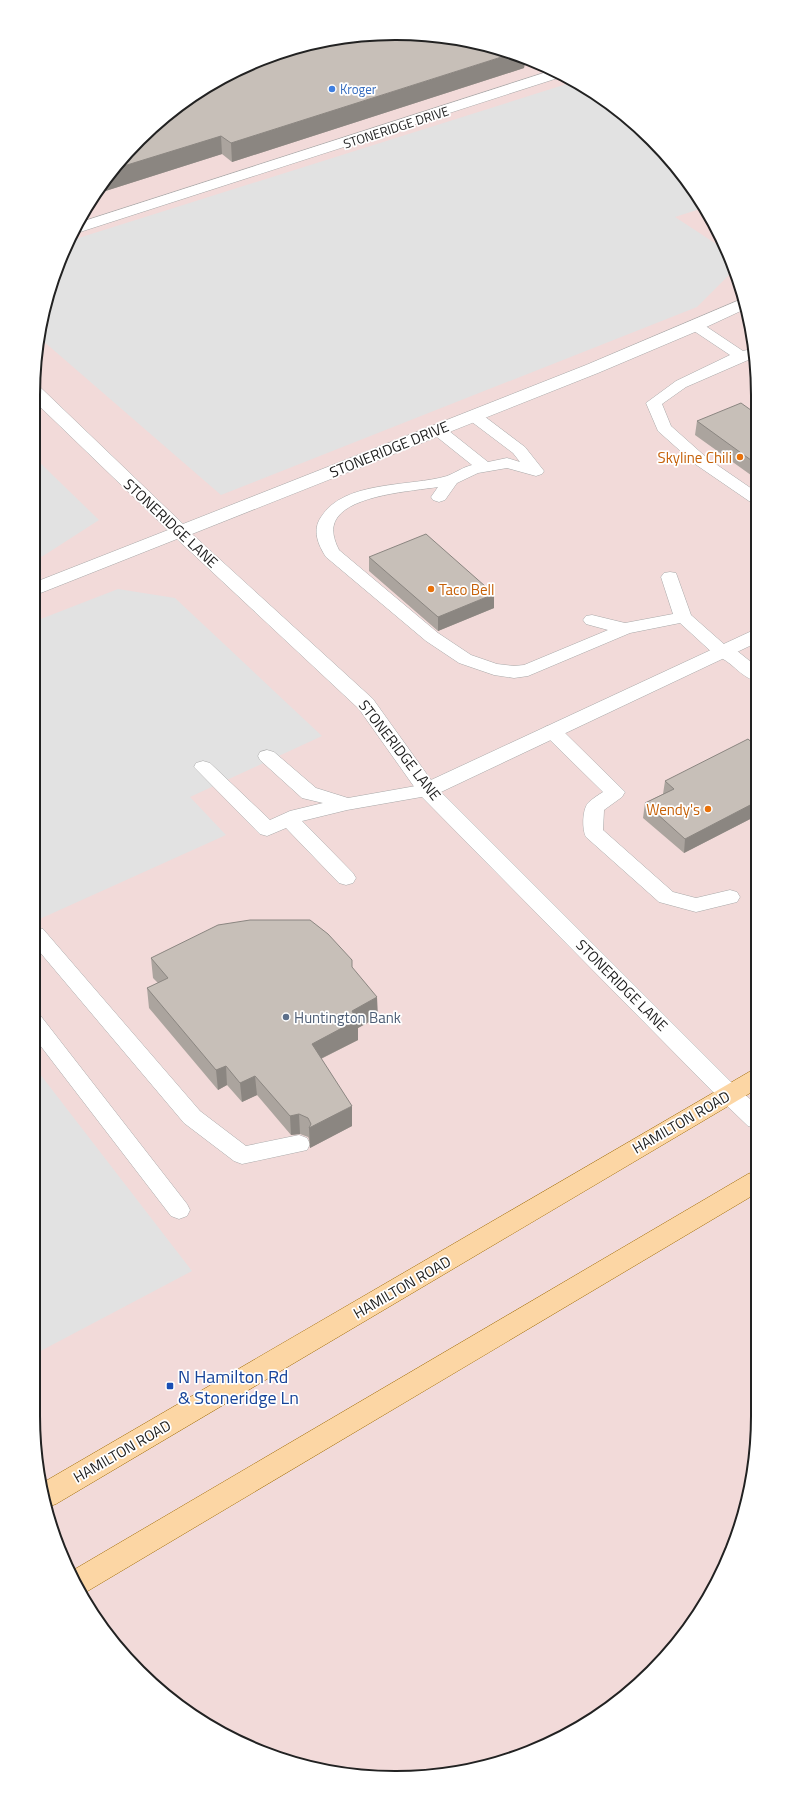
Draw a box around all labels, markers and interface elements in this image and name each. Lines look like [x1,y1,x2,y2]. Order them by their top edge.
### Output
place label: Kroger [340,79,377,99]
marker: Kroger [327,84,337,94]
street label: STONERIDGE DRIVE [341,100,451,154]
street label: STONERIDGE DRIVE [326,415,452,483]
place label: Skyline Chili [658,446,732,469]
marker: Skyline Chili [735,452,745,462]
street label: STONERIDGE LANE [119,473,223,573]
place label: Taco Bell [439,578,495,601]
marker: Taco Bell [426,584,436,594]
street label: STONERIDGE LANE [353,695,447,805]
place label: Wendy's [646,798,700,821]
marker: Wendy's [703,804,713,814]
street label: STONERIDGE LANE [571,934,673,1036]
place label: Huntington Bank [294,1006,401,1029]
marker: Huntington Bank [281,1012,291,1022]
street label: HAMILTON ROAD [628,1085,734,1159]
street label: HAMILTON ROAD [349,1250,455,1324]
place label: N Hamilton Rd & Stoneridge Ln [178,1363,299,1411]
marker: N Hamilton Rd & Stoneridge Ln [165,1381,175,1391]
street label: HAMILTON ROAD [69,1414,175,1488]

